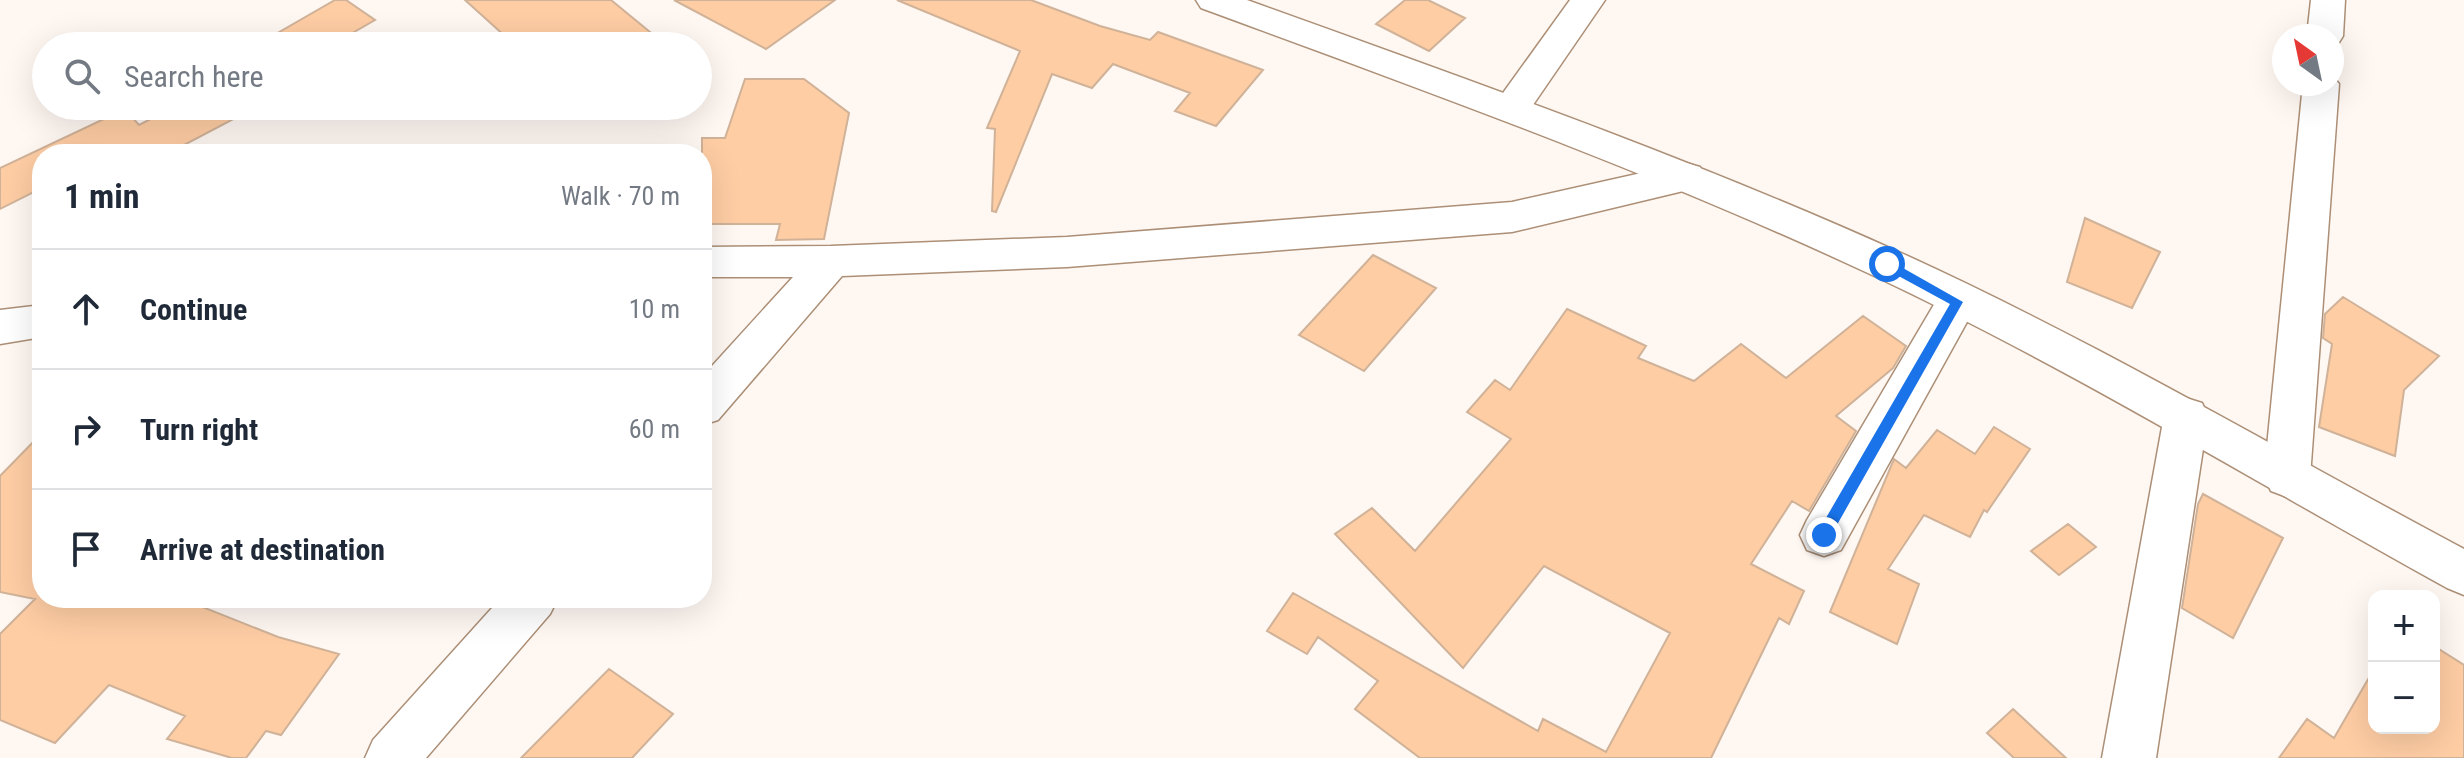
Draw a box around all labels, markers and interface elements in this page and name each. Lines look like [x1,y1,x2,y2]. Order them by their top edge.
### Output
north arrow [2272,24,2344,96]
search box [32,32,712,120]
icon: search [60,54,104,98]
text: Search here [124,59,264,94]
text: 1 min [64,176,140,216]
text: Walk · 70 m [561,181,680,211]
route start [1869,246,1905,282]
icon: ahead [64,287,108,331]
text: Continue [140,292,247,327]
text: 10 m [629,294,680,324]
icon: right [64,407,108,451]
text: Turn right [140,412,258,447]
text: 60 m [629,414,680,444]
route end [1806,517,1842,553]
icon: arrive [64,527,108,571]
text: Arrive at destination [140,532,385,567]
map controls [2368,590,2440,734]
button: + [2368,590,2440,662]
button: − [2368,662,2440,734]

